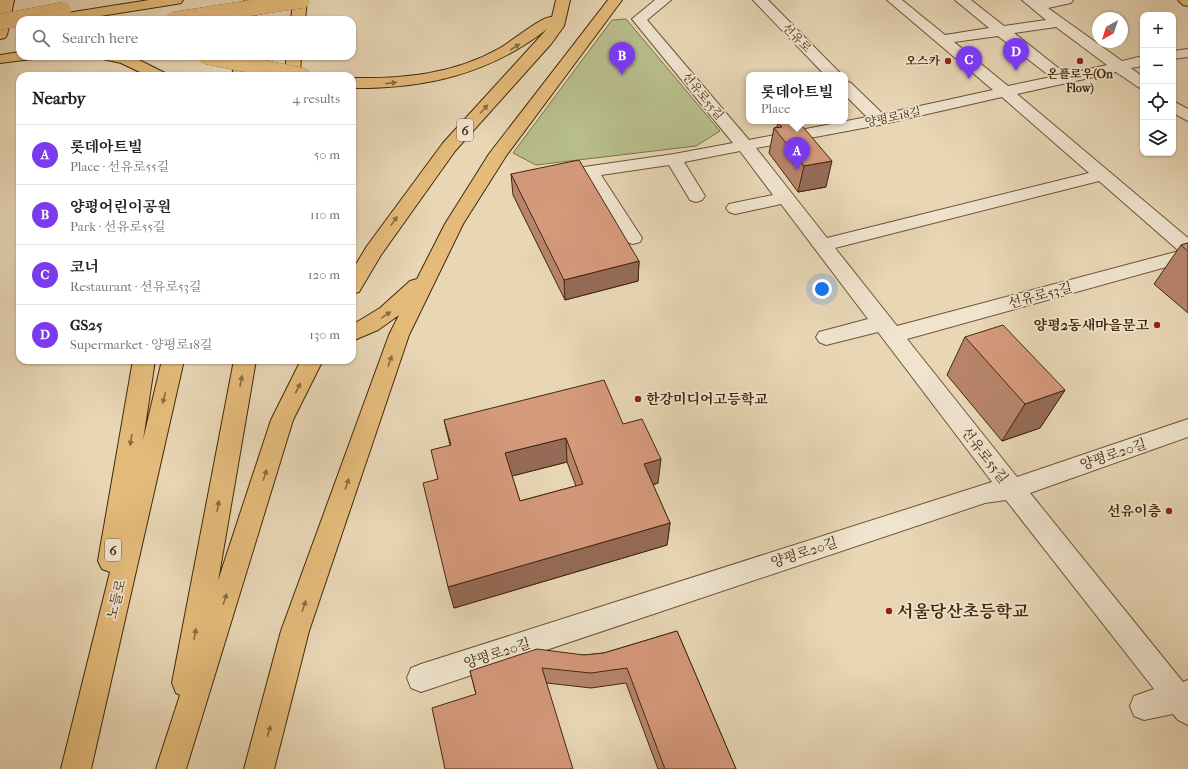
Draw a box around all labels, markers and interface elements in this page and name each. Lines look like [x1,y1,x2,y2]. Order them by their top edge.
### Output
north arrow [1092,12,1128,48]
map controls [1140,12,1176,156]
button: + [1140,12,1176,48]
search box [16,16,356,60]
street label: 선유로 [780,21,815,56]
icon: search [30,27,52,49]
text: Search here [62,29,138,47]
pin: D [1003,38,1029,71]
pin: B [609,42,635,75]
one-way arrow [509,43,520,51]
pin: C [956,46,982,79]
button: − [1140,48,1176,84]
place label: 오스카 [905,54,940,68]
marker: 오스카 [943,56,953,66]
marker: 온플로우(On Flow) [1075,56,1085,66]
place label: 온플로우(On Flow) [1047,67,1114,95]
street label: 선유로55길 [679,70,727,122]
popup [746,72,848,124]
one-way arrow [385,80,397,86]
text: 롯데아트빌 [761,83,833,101]
button: locate [1140,84,1176,120]
text: Nearby [32,88,86,108]
text: 4 results [293,91,340,106]
text: Place [761,101,790,116]
one-way arrow [479,104,489,114]
street label: 양평로18길 [864,104,922,130]
road number: 6 [457,119,473,141]
button: layers [1140,120,1176,156]
pin: A [784,137,810,170]
text: 롯데아트빌 [70,138,142,156]
text: A [41,147,49,162]
text: 50 m [314,147,340,162]
text: Place · 선유로55길 [70,159,169,174]
text: 양평어린이공원 [70,198,171,216]
text: B [41,207,49,222]
text: 110 m [310,207,340,222]
one-way arrow [390,216,398,226]
text: Park · 선유로55길 [70,219,165,234]
text: 코너 [70,258,99,276]
text: C [41,267,49,282]
text: 120 m [308,267,340,282]
text: Restaurant · 선유로53길 [70,279,201,294]
your location [812,279,832,299]
street label: 선유로53길 [1006,279,1074,312]
one-way arrow [381,311,392,319]
text: GS25 [70,316,103,334]
place label: 양평2동새마을문고 [1034,317,1149,334]
marker: 양평2동새마을문고 [1152,320,1162,330]
text: D [40,327,50,342]
text: 130 m [309,327,340,342]
text: Supermarket · 양평로18길 [70,337,212,352]
one-way arrow [387,355,393,367]
one-way arrow [239,375,245,387]
one-way arrow [295,382,302,393]
place label: 한강미디어고등학교 [646,391,768,408]
one-way arrow [161,392,167,404]
marker: 한강미디어고등학교 [633,394,643,404]
street label: 선유로55길 [958,424,1012,487]
one-way arrow [128,434,134,446]
street label: 양평로20길 [1078,435,1149,474]
one-way arrow [262,468,268,480]
one-way arrow [344,477,350,489]
one-way arrow [215,500,221,512]
place label: 선유이층 [1107,503,1161,520]
marker: 선유이층 [1164,506,1174,516]
street label: 양평로20길 [769,534,840,571]
road number: 6 [105,539,121,561]
street label: 노들로 [103,577,130,621]
one-way arrow [223,592,229,604]
one-way arrow [301,600,307,612]
place label: 서울당산초등학교 [897,601,1029,621]
marker: 서울당산초등학교 [884,606,894,616]
one-way arrow [192,628,198,640]
street label: 양평로20길 [462,635,533,672]
one-way arrow [266,725,272,737]

